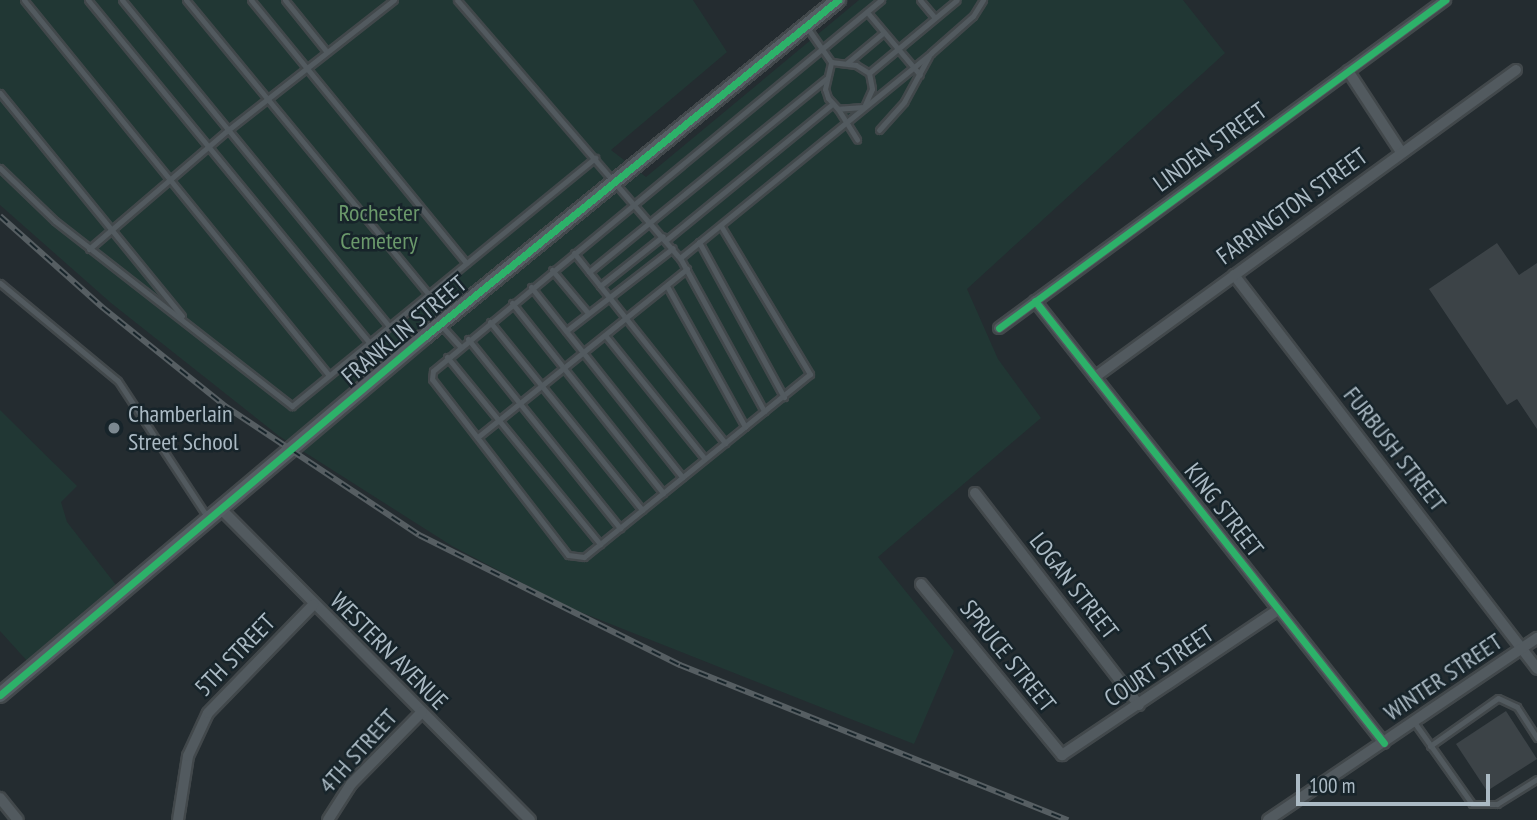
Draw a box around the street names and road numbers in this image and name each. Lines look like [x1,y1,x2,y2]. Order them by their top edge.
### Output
street label: LINDEN STREET [1148,96,1272,198]
street label: FARRINGTON STREET [1211,142,1373,270]
street label: FRANKLIN STREET [336,269,472,391]
street label: FURBUSH STREET [1338,381,1452,517]
street label: KING STREET [1178,457,1270,563]
street label: LOGAN STREET [1024,527,1124,645]
street label: WESTERN AVENUE [324,586,454,716]
street label: SPRUCE STREET [954,594,1062,718]
street label: 5TH STREET [189,608,281,702]
street label: COURT STREET [1099,619,1219,713]
street label: WINTER STREET [1379,627,1507,727]
street label: 4TH STREET [313,703,403,799]

